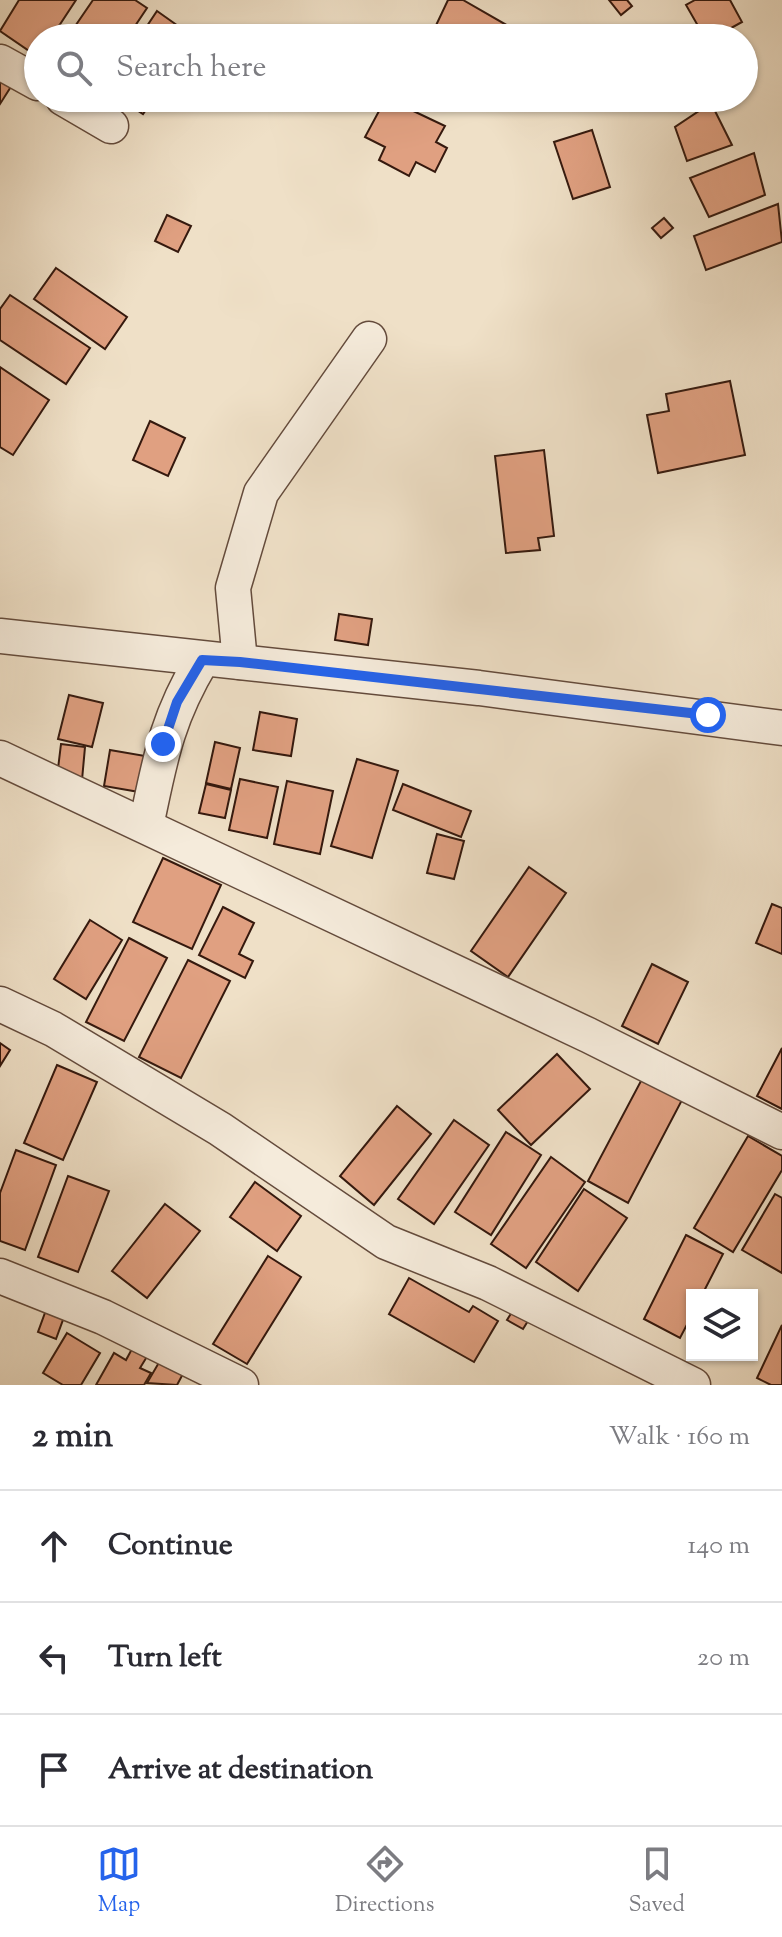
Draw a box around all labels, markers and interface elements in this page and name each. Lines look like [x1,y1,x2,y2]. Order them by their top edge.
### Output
search box [24,24,758,112]
icon: search [52,46,96,90]
text: Search here [116,47,266,90]
route start [690,697,726,733]
route end [145,726,181,762]
map controls [686,1289,758,1361]
button: layers [686,1289,758,1361]
text: 2 min [32,1413,113,1462]
text: Walk · 160 m [609,1419,750,1456]
icon: ahead [32,1524,76,1568]
text: Continue [108,1525,233,1568]
text: 140 m [687,1528,750,1565]
icon: left [32,1636,76,1680]
text: Turn left [108,1637,222,1680]
text: 20 m [697,1640,750,1677]
icon: arrive [32,1748,76,1792]
text: Arrive at destination [108,1749,373,1792]
tab: Map [97,1842,141,1922]
tab: Directions [335,1842,434,1922]
tab: Saved [628,1842,685,1922]

